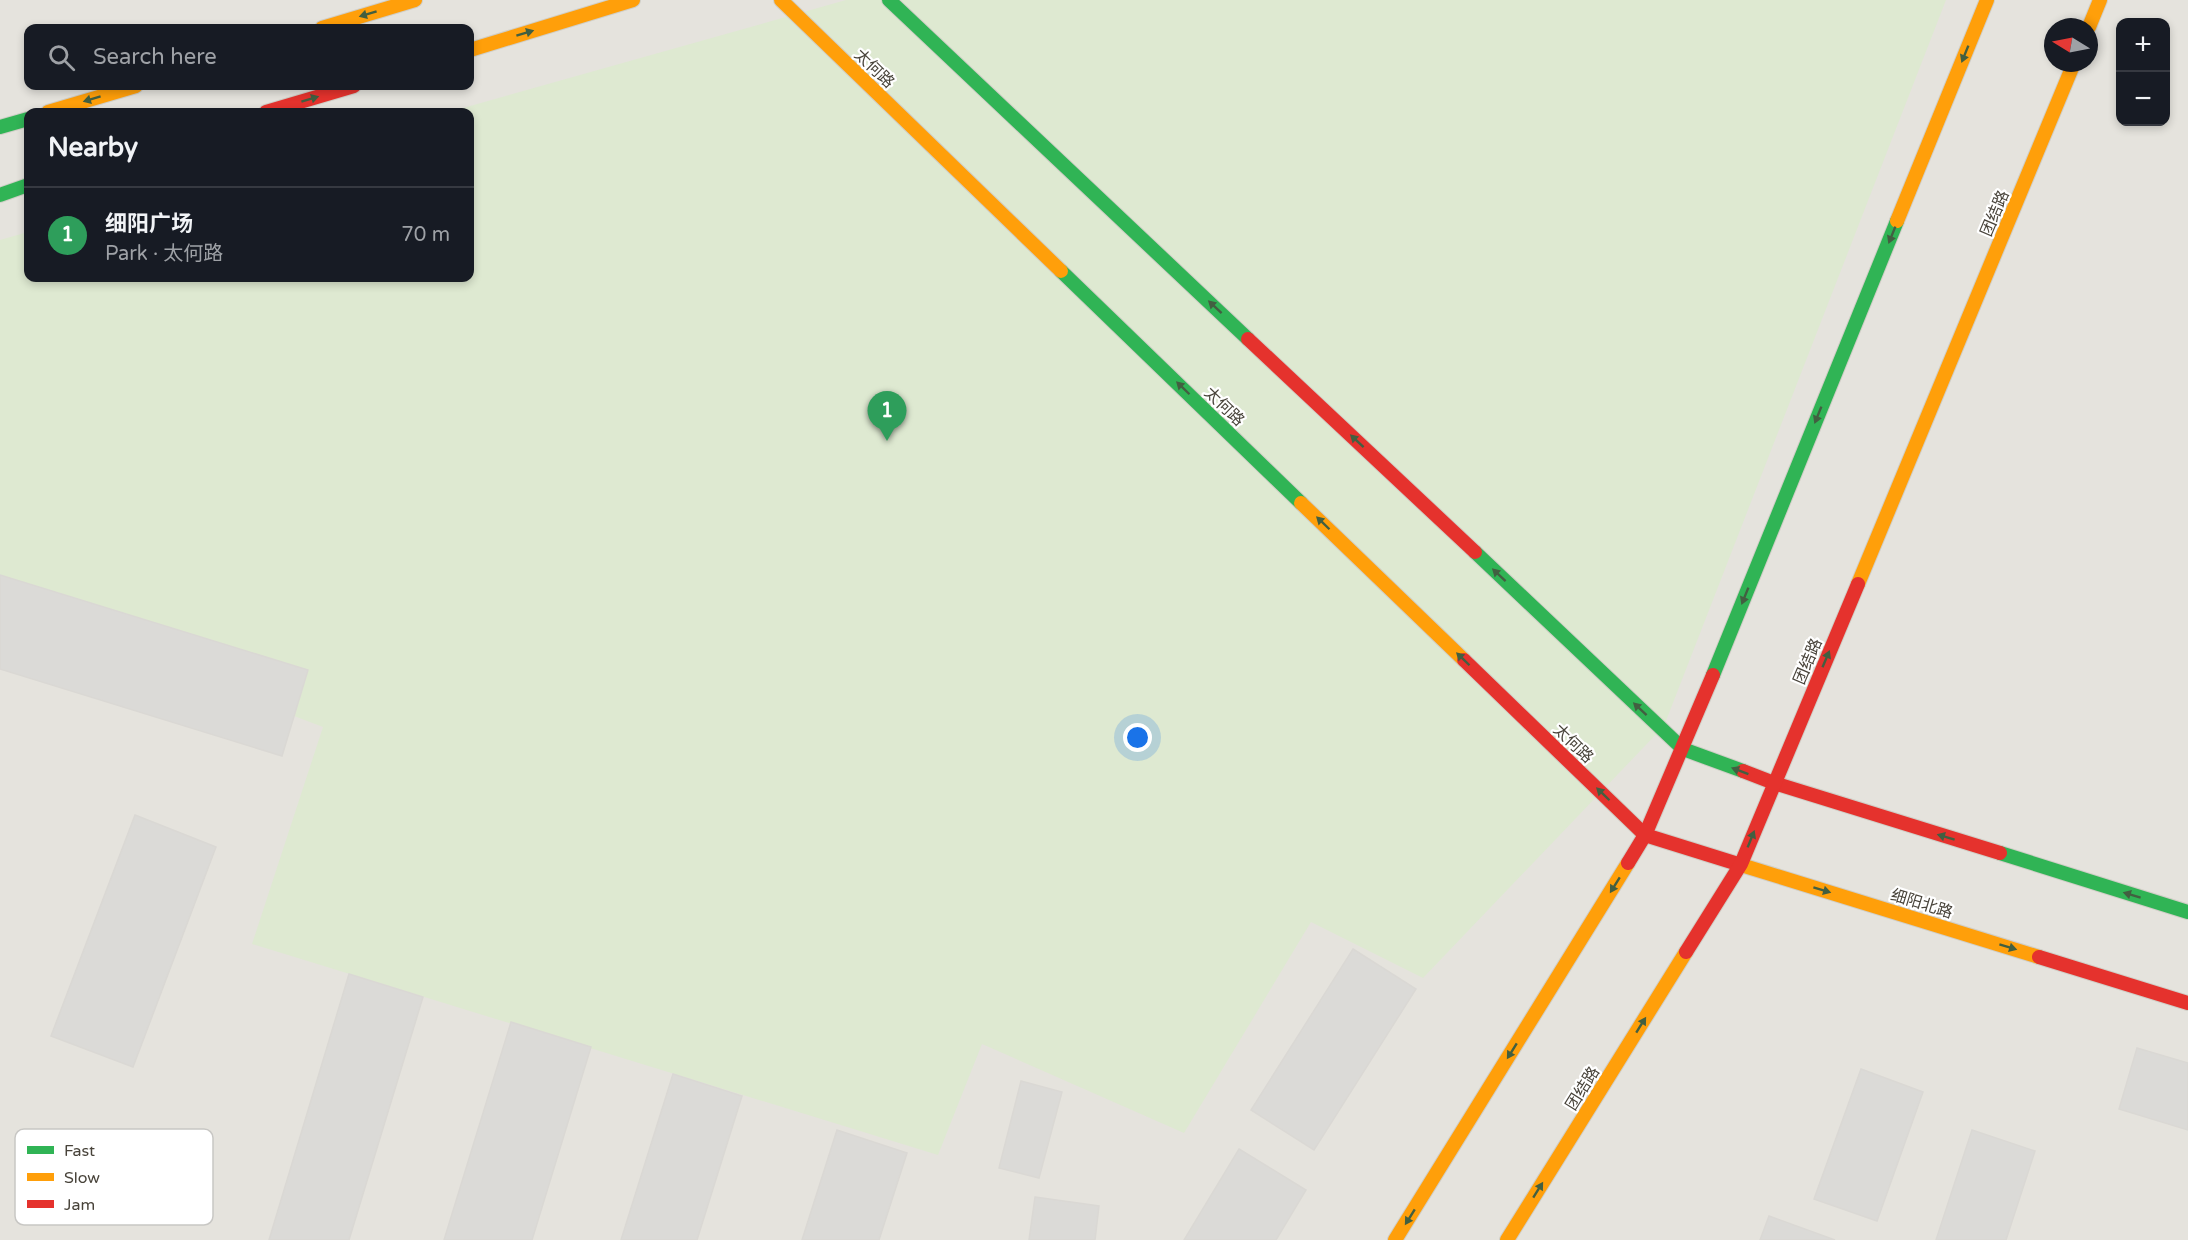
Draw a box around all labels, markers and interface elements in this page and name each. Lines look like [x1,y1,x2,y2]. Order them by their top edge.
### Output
one-way arrow [359,10,377,19]
north arrow [2044,18,2098,72]
map controls [2116,18,2170,126]
button: + [2116,18,2170,72]
search box [24,24,474,90]
one-way arrow [516,28,534,37]
icon: search [45,41,78,74]
text: Search here [93,44,217,70]
street label: 太何路 [850,45,899,93]
one-way arrow [1960,45,1969,63]
button: − [2116,72,2170,126]
one-way arrow [301,94,319,103]
one-way arrow [83,95,101,104]
text: Nearby [48,132,138,163]
street label: 团结路 [1976,187,2014,239]
text: 细阳广场 [105,211,193,237]
text: 1 [61,223,74,247]
text: 70 m [401,223,450,247]
one-way arrow [1887,226,1896,244]
text: Park · 太何路 [105,242,223,266]
one-way arrow [1208,301,1222,315]
one-way arrow [1175,381,1190,395]
street label: 太何路 [1200,383,1249,431]
pin: 1 [868,392,906,441]
one-way arrow [1813,407,1823,425]
one-way arrow [1349,434,1364,448]
one-way arrow [1316,517,1330,531]
one-way arrow [1491,568,1506,582]
one-way arrow [1740,587,1749,605]
street label: 团结路 [1789,635,1827,687]
one-way arrow [1822,650,1831,668]
one-way arrow [1456,652,1471,666]
one-way arrow [1633,702,1648,716]
street label: 太何路 [1549,720,1598,768]
your location [1123,723,1152,752]
one-way arrow [1731,765,1749,775]
one-way arrow [1597,788,1611,802]
one-way arrow [1747,830,1756,848]
one-way arrow [1937,832,1955,841]
one-way arrow [1609,877,1620,893]
one-way arrow [1813,885,1831,895]
street label: 细阳北路 [1888,885,1955,923]
one-way arrow [2123,890,2141,899]
one-way arrow [1999,943,2017,952]
one-way arrow [1636,1017,1647,1033]
one-way arrow [1507,1043,1518,1059]
street label: 团结路 [1562,1063,1604,1114]
legend [15,1129,213,1225]
text: Fast [64,1141,95,1161]
text: Slow [64,1168,100,1188]
one-way arrow [1533,1182,1544,1198]
text: Jam [64,1195,95,1215]
one-way arrow [1404,1209,1415,1225]

